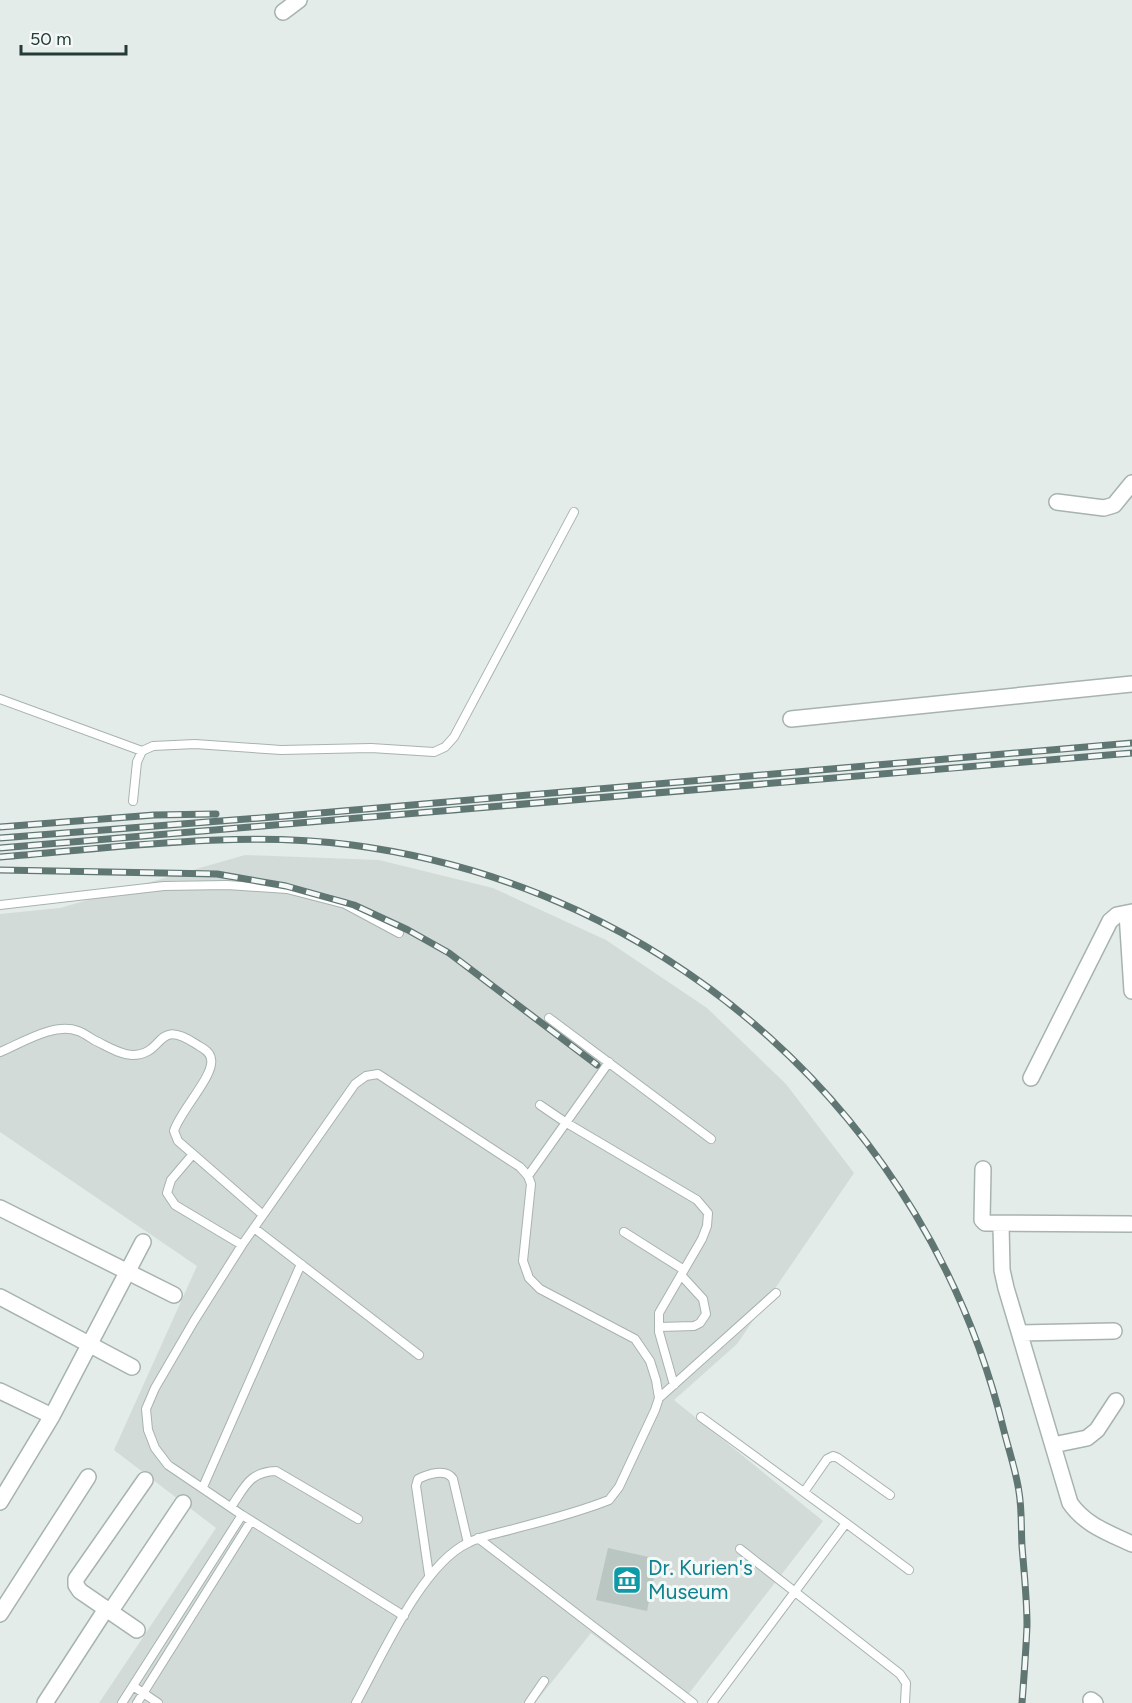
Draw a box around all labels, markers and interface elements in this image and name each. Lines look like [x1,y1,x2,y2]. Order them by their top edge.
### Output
scale bar [21,18,126,56]
text: 50 m [30,28,72,50]
place label: Dr. Kurien's Museum [648,1555,753,1604]
museum icon: Dr. Kurien's Museum [611,1564,643,1596]

